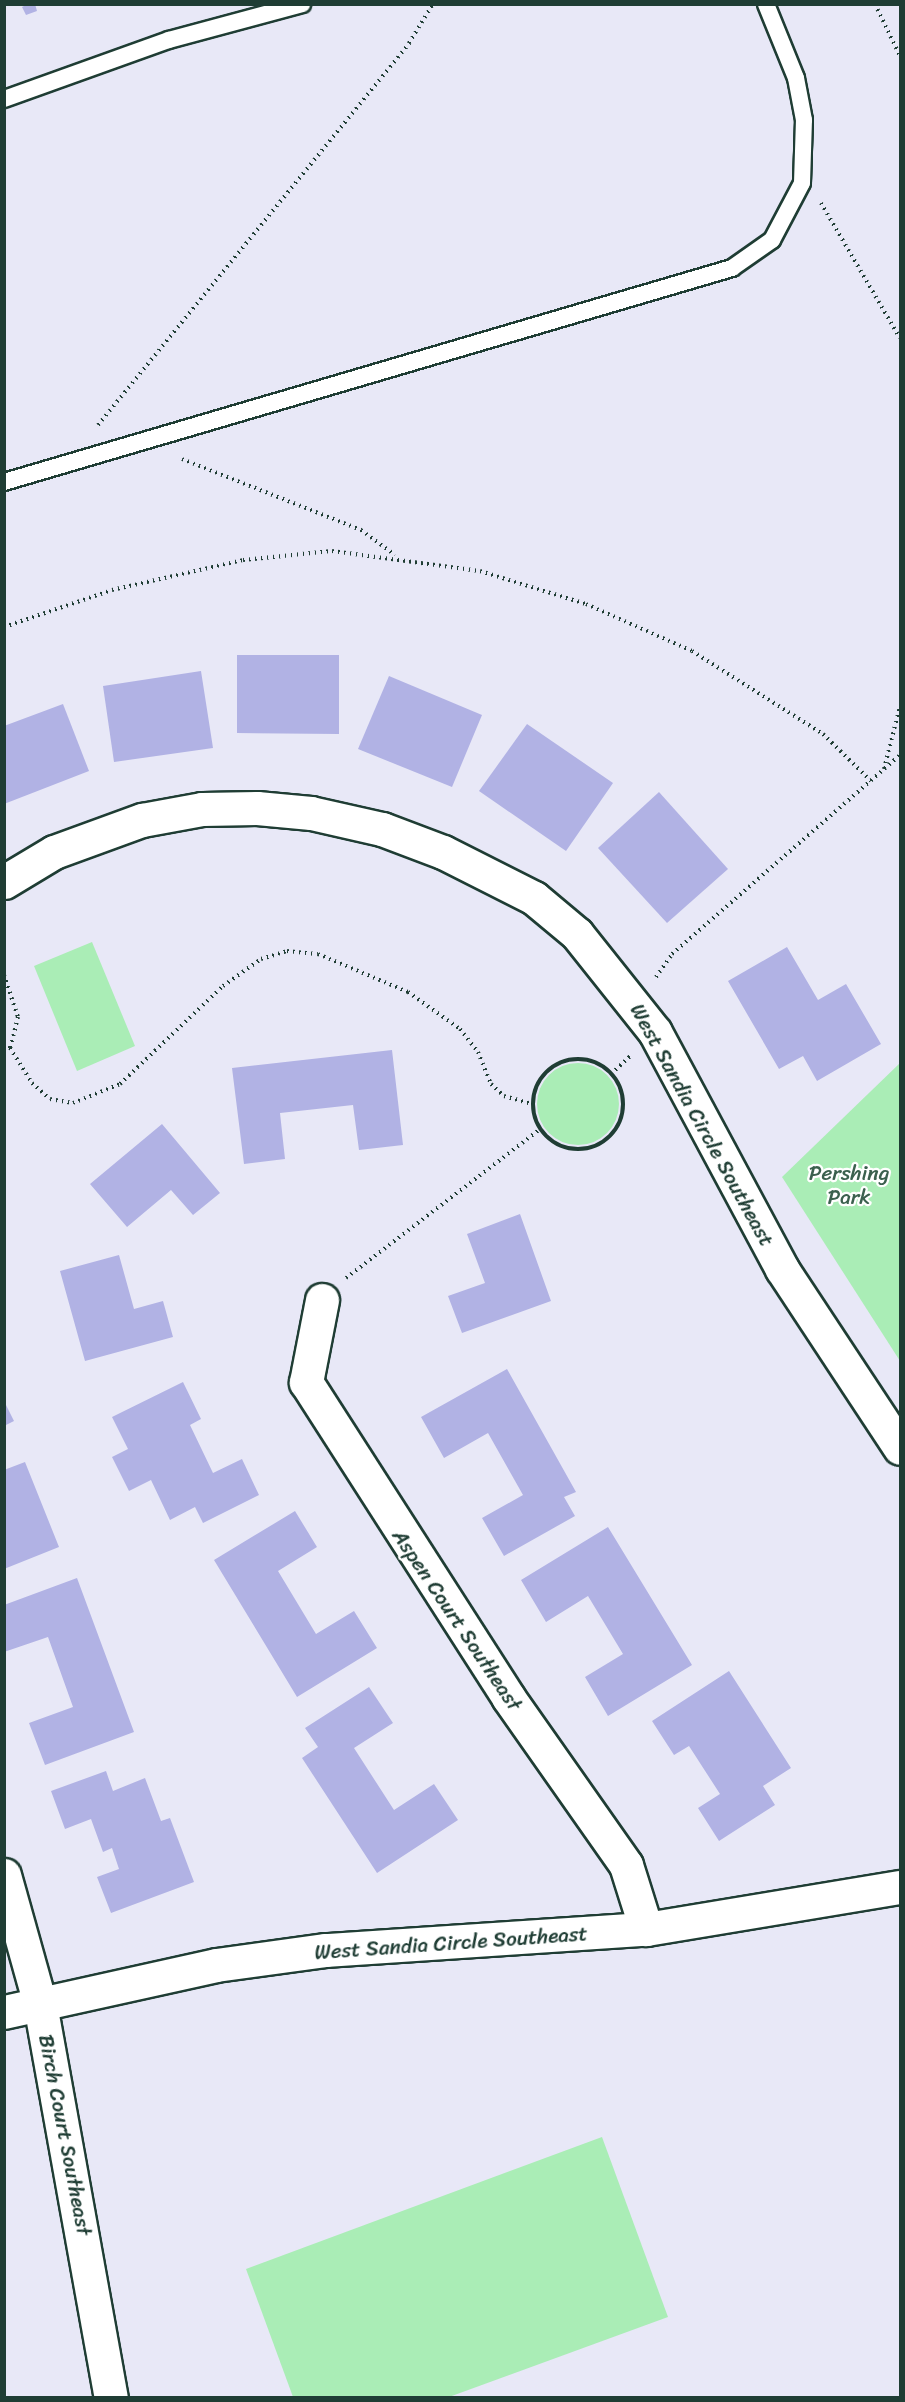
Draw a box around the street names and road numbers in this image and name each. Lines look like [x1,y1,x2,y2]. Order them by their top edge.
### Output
street label: West Sandia Circle Southeast [625,999,779,1251]
street label: Aspen Court Southeast [387,1524,527,1716]
street label: West Sandia Circle Southeast [314,1921,588,1965]
street label: Birch Court Southeast [33,2031,97,2239]

